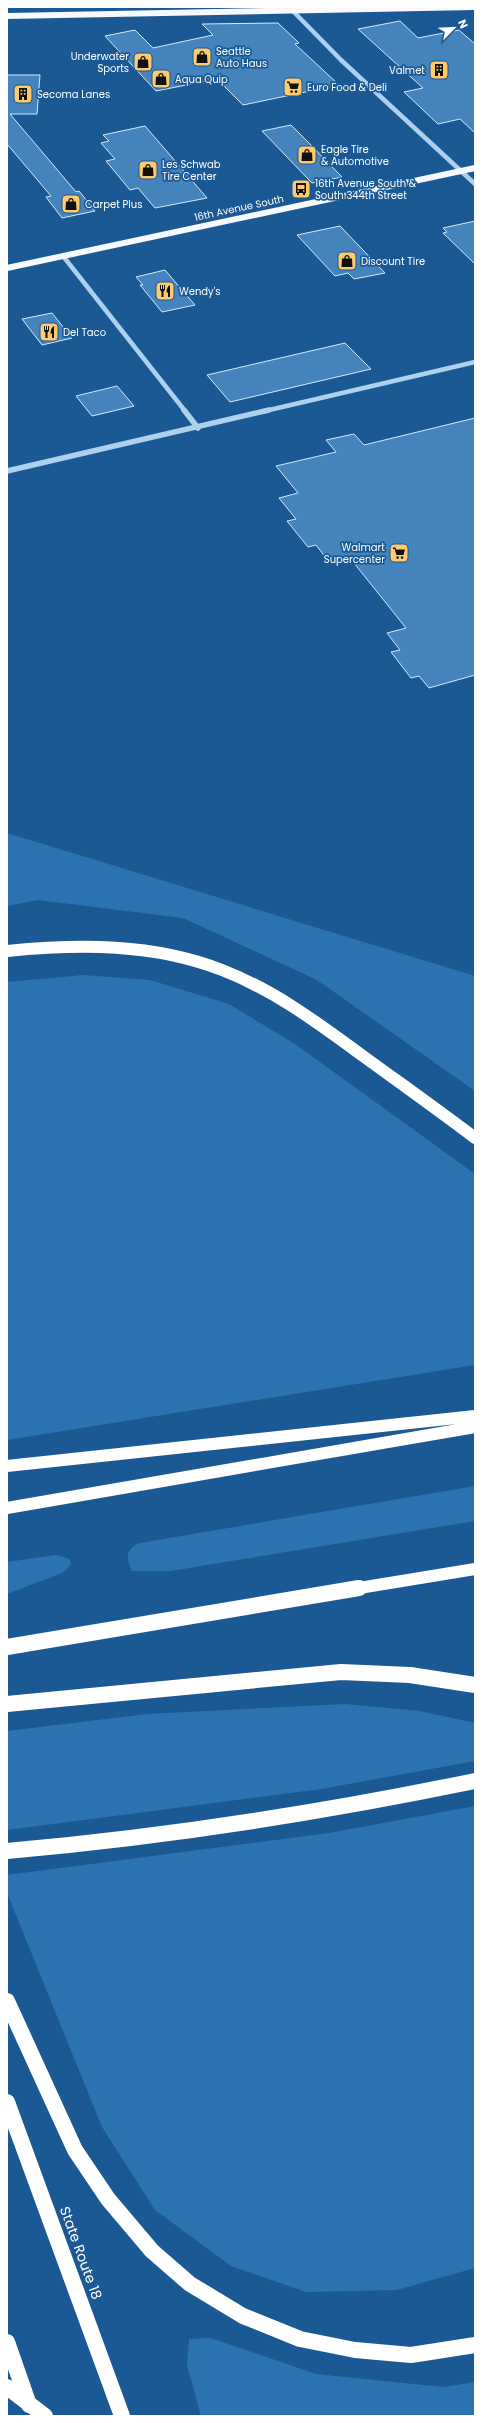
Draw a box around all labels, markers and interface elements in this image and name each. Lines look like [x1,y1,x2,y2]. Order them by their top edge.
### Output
north arrow [434,8,474,48]
text: N [454,17,472,31]
place label: Seattle Auto Haus [216,44,267,71]
shop icon: Seattle Auto Haus [191,46,213,68]
place label: Underwater Sports [71,49,129,76]
shop icon: Underwater Sports [132,51,154,73]
building icon: Valmet [428,59,450,81]
place label: Valmet [389,63,425,78]
shop icon: Aqua Quip [150,68,172,90]
place label: Aqua Quip [175,72,228,87]
supermarket icon: Euro Food & Deli [282,76,304,98]
place label: Euro Food & Deli [307,80,387,95]
building icon: Secoma Lanes [12,83,34,105]
place label: Secoma Lanes [37,87,110,102]
place label: Eagle Tire & Automotive [321,142,389,169]
shop icon: Eagle Tire & Automotive [296,144,318,166]
place label: Les Schwab Tire Center [162,157,221,184]
shop icon: Les Schwab Tire Center [137,159,159,181]
place label: 16th Avenue South & South 344th Street [315,176,417,203]
bus stop icon: 16th Avenue South & South 344th Street [290,178,312,200]
street label: 16th Avenue South [193,191,285,225]
shop icon: Carpet Plus [60,193,82,215]
place label: Carpet Plus [85,197,142,212]
shop icon: Discount Tire [336,250,358,272]
place label: Discount Tire [361,254,425,269]
restaurant icon: Wendy's [154,280,176,302]
place label: Wendy's [179,284,221,299]
restaurant icon: Del Taco [38,321,60,343]
place label: Del Taco [63,325,106,340]
place label: Walmart Supercenter [324,540,385,567]
supermarket icon: Walmart Supercenter [388,542,410,564]
street label: State Route 18 [55,2204,107,2302]

